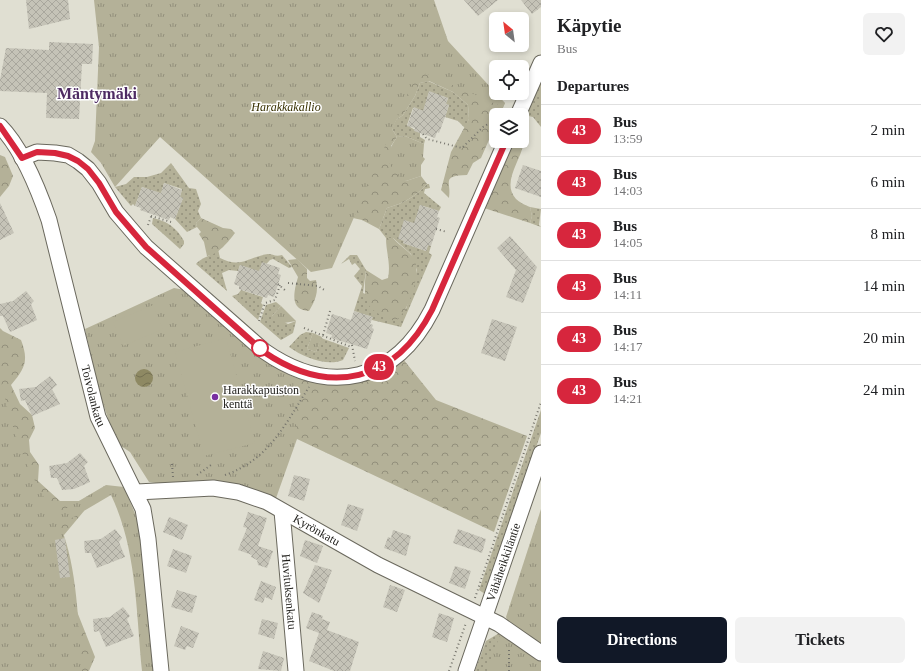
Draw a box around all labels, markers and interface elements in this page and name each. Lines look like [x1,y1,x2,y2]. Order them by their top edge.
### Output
north arrow [489,12,529,52]
map controls [489,12,529,148]
button: heart [863,13,905,55]
text: Käpytie [557,15,621,36]
text: Bus [557,41,577,56]
button: locate [489,60,529,100]
text: Departures [557,78,629,94]
district label: Mäntymäki [57,85,138,103]
park label: Harakkakallio [250,100,321,114]
button: layers [489,108,529,148]
text: Bus [613,114,637,130]
text: 2 min [870,122,905,138]
text: 43 [572,123,586,138]
text: 13:59 [613,131,643,146]
text: Bus [613,166,637,182]
text: 6 min [870,174,905,190]
text: 43 [572,175,586,190]
text: 14:03 [613,183,643,198]
text: Bus [613,218,637,234]
text: 8 min [870,226,905,242]
text: 43 [572,227,586,242]
text: 14:05 [613,235,643,250]
text: Bus [613,270,637,286]
text: 14 min [863,278,905,294]
text: 43 [572,279,586,294]
text: 14:11 [613,287,642,302]
text: Bus [613,322,637,338]
text: 20 min [863,330,905,346]
text: 43 [572,331,586,346]
unlabelled marker [251,339,269,357]
text: 14:17 [613,339,643,354]
line badge: 43 [361,354,397,380]
text: 43 [372,359,386,374]
street label: Toivolankatu [78,364,109,429]
text: Bus [613,374,637,390]
text: 24 min [863,382,905,398]
place label: Harakkapuiston kenttä [223,383,299,411]
text: 43 [572,383,586,398]
text: 14:21 [613,391,643,406]
marker: Harakkapuiston kenttä [210,392,220,402]
street label: Kyrönkatu [291,511,342,549]
street label: Vähäheikkiläntie [483,521,523,603]
street label: Huvituksenkatu [279,553,299,630]
button: Directions [557,617,727,663]
button: Tickets [735,617,905,663]

